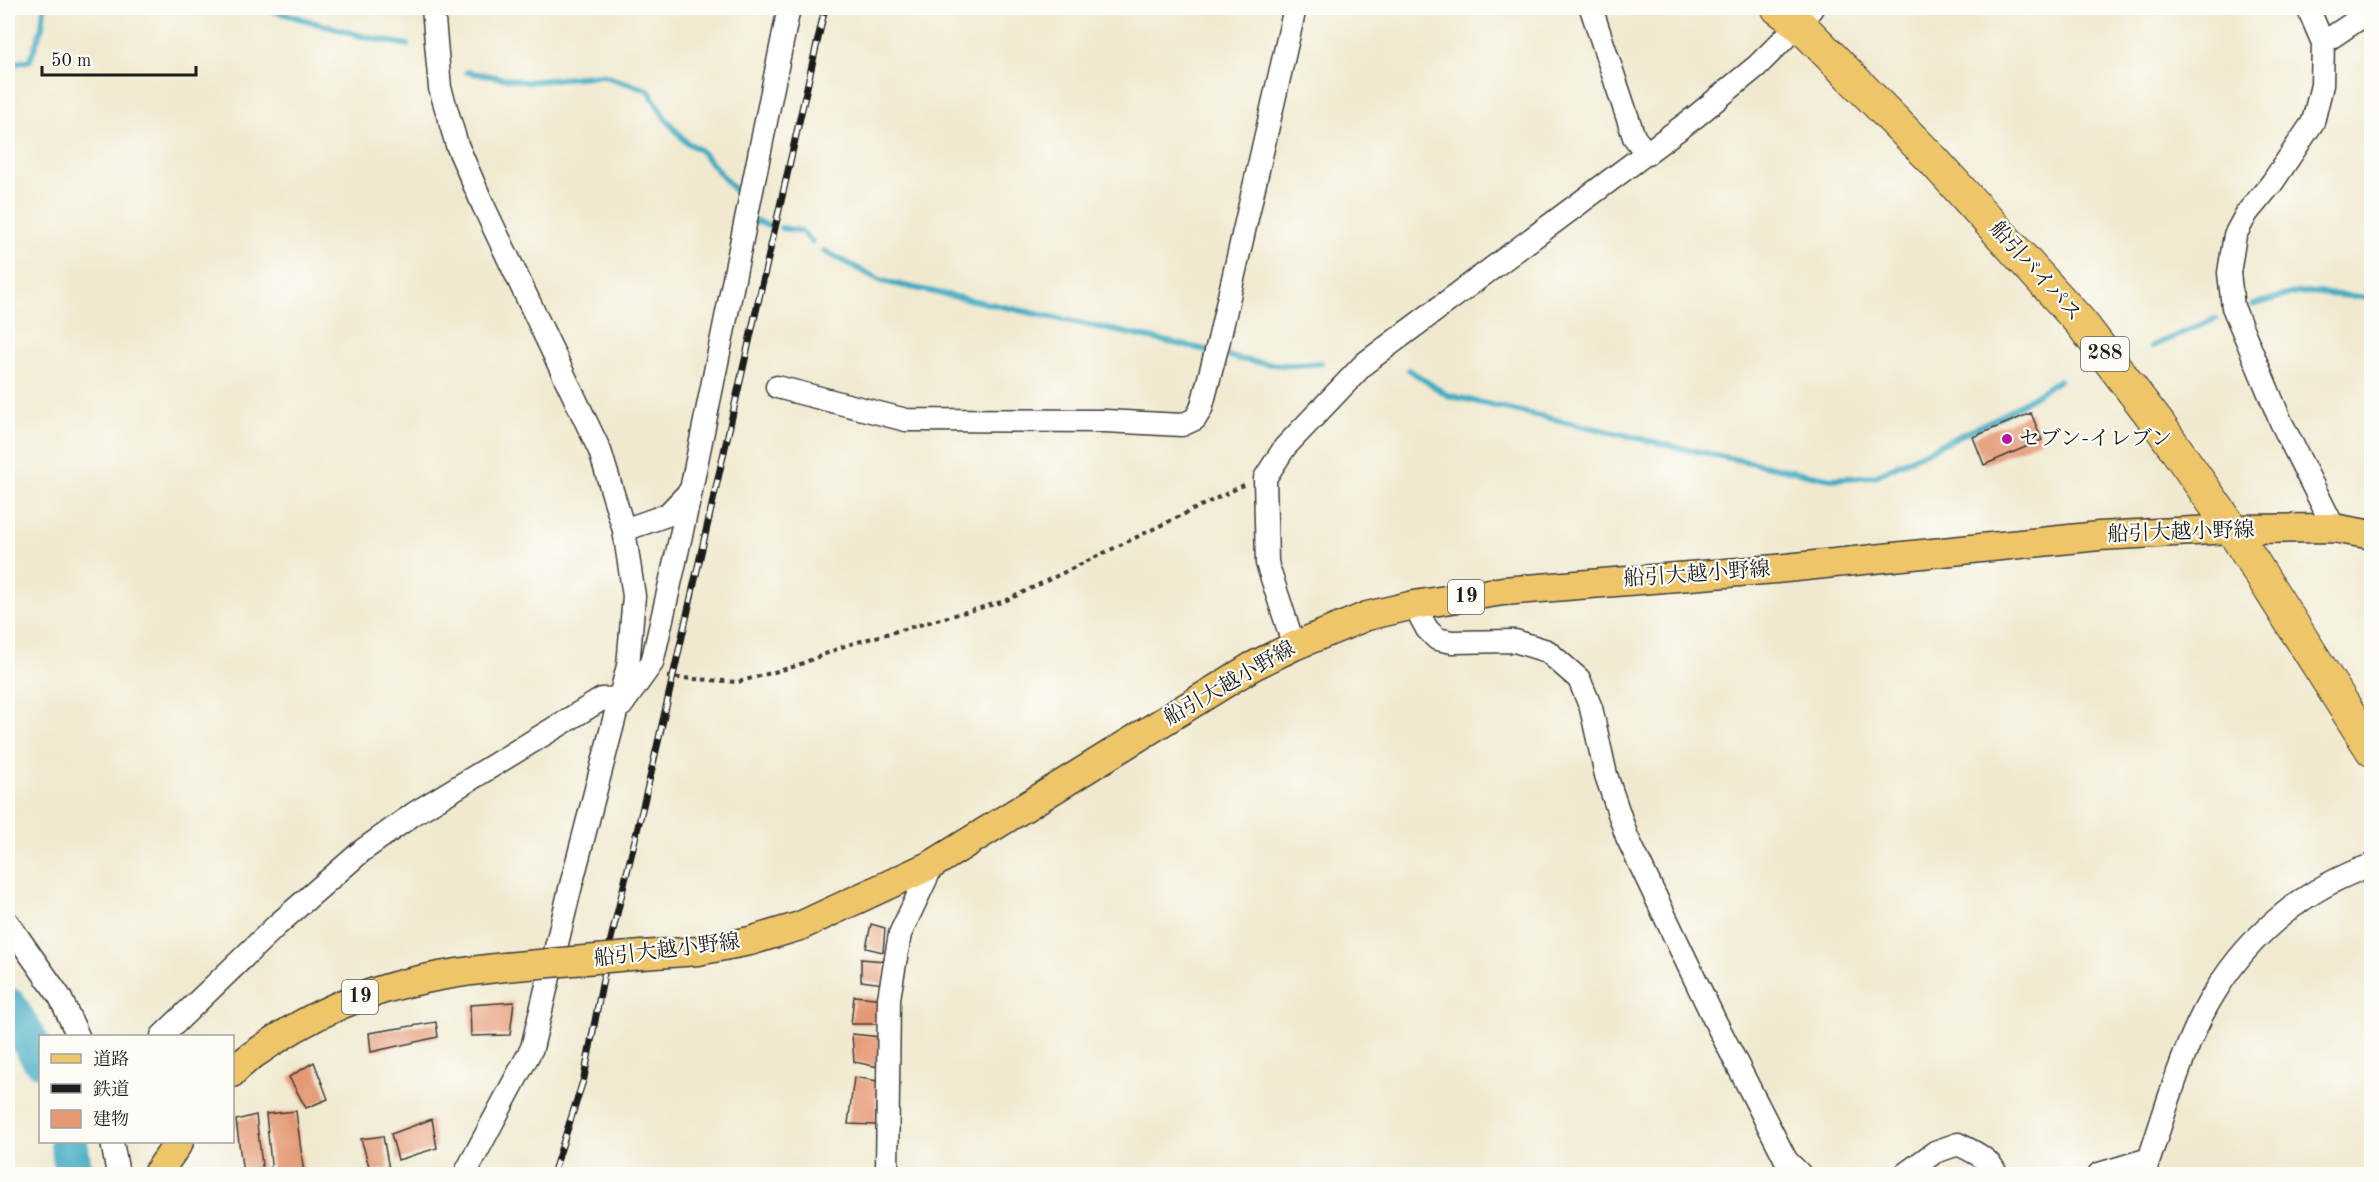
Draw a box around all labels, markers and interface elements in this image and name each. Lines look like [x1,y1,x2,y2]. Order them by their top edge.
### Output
scale bar [42,39,196,77]
text: 50 m [51,52,91,70]
street label: 船引バイパス [1985,217,2086,326]
road number: 288 [2081,337,2129,371]
place label: セブン-イレブン [2019,427,2172,450]
marker: セブン-イレブン [2000,432,2014,446]
street label: 船引大越小野線 [2107,518,2255,546]
street label: 船引大越小野線 [1623,557,1771,591]
road number: 19 [1448,580,1484,614]
street label: 船引大越小野線 [1160,636,1299,730]
street label: 船引大越小野線 [593,930,741,970]
road number: 19 [342,980,378,1014]
legend [39,1035,234,1143]
text: 道路 [93,1049,129,1069]
text: 鉄道 [93,1079,129,1099]
text: 建物 [93,1109,129,1129]

